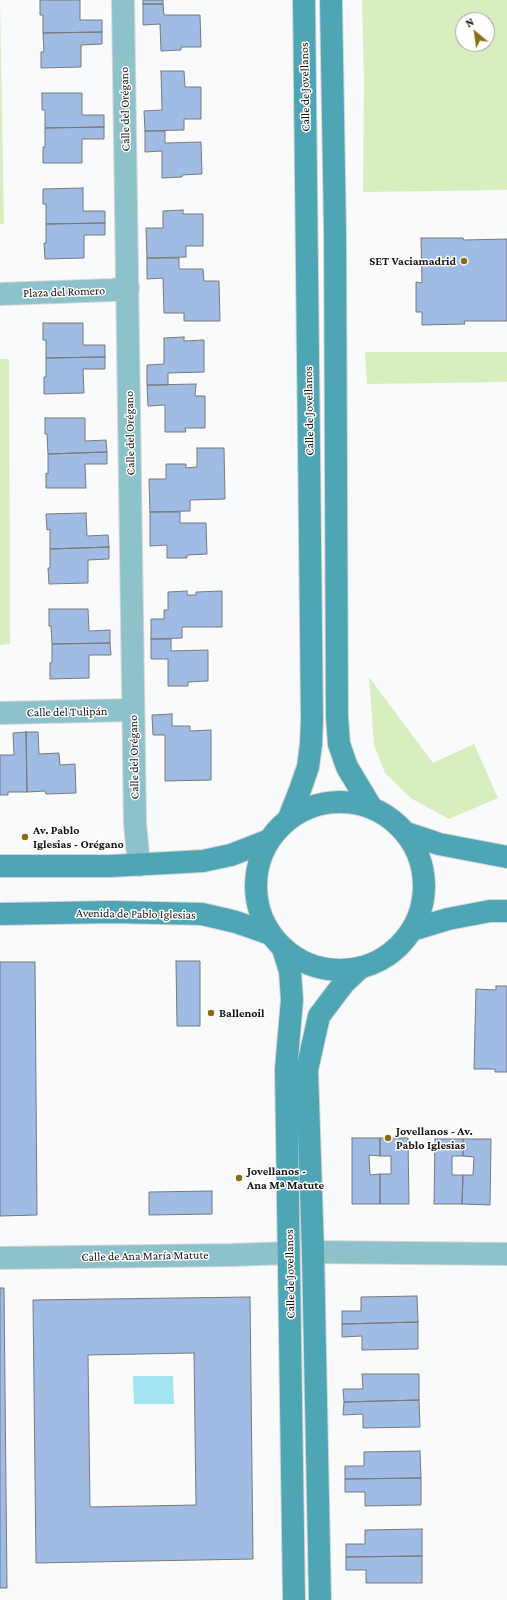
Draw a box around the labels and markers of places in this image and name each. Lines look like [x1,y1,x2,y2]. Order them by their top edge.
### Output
place label: SET Vaciamadrid [369,254,456,268]
marker: SET Vaciamadrid [459,256,469,266]
place label: Av. Pablo Iglesias - Orégano [33,823,124,851]
marker: Av. Pablo Iglesias - Orégano [20,832,30,842]
place label: Ballenoil [219,1006,265,1020]
marker: Ballenoil [206,1008,216,1018]
place label: Jovellanos - Av. Pablo Iglesias [396,1124,473,1152]
marker: Jovellanos - Av. Pablo Iglesias [383,1133,393,1143]
place label: Jovellanos - Ana Mª Matute [247,1164,324,1192]
marker: Jovellanos - Ana Mª Matute [234,1173,244,1183]

